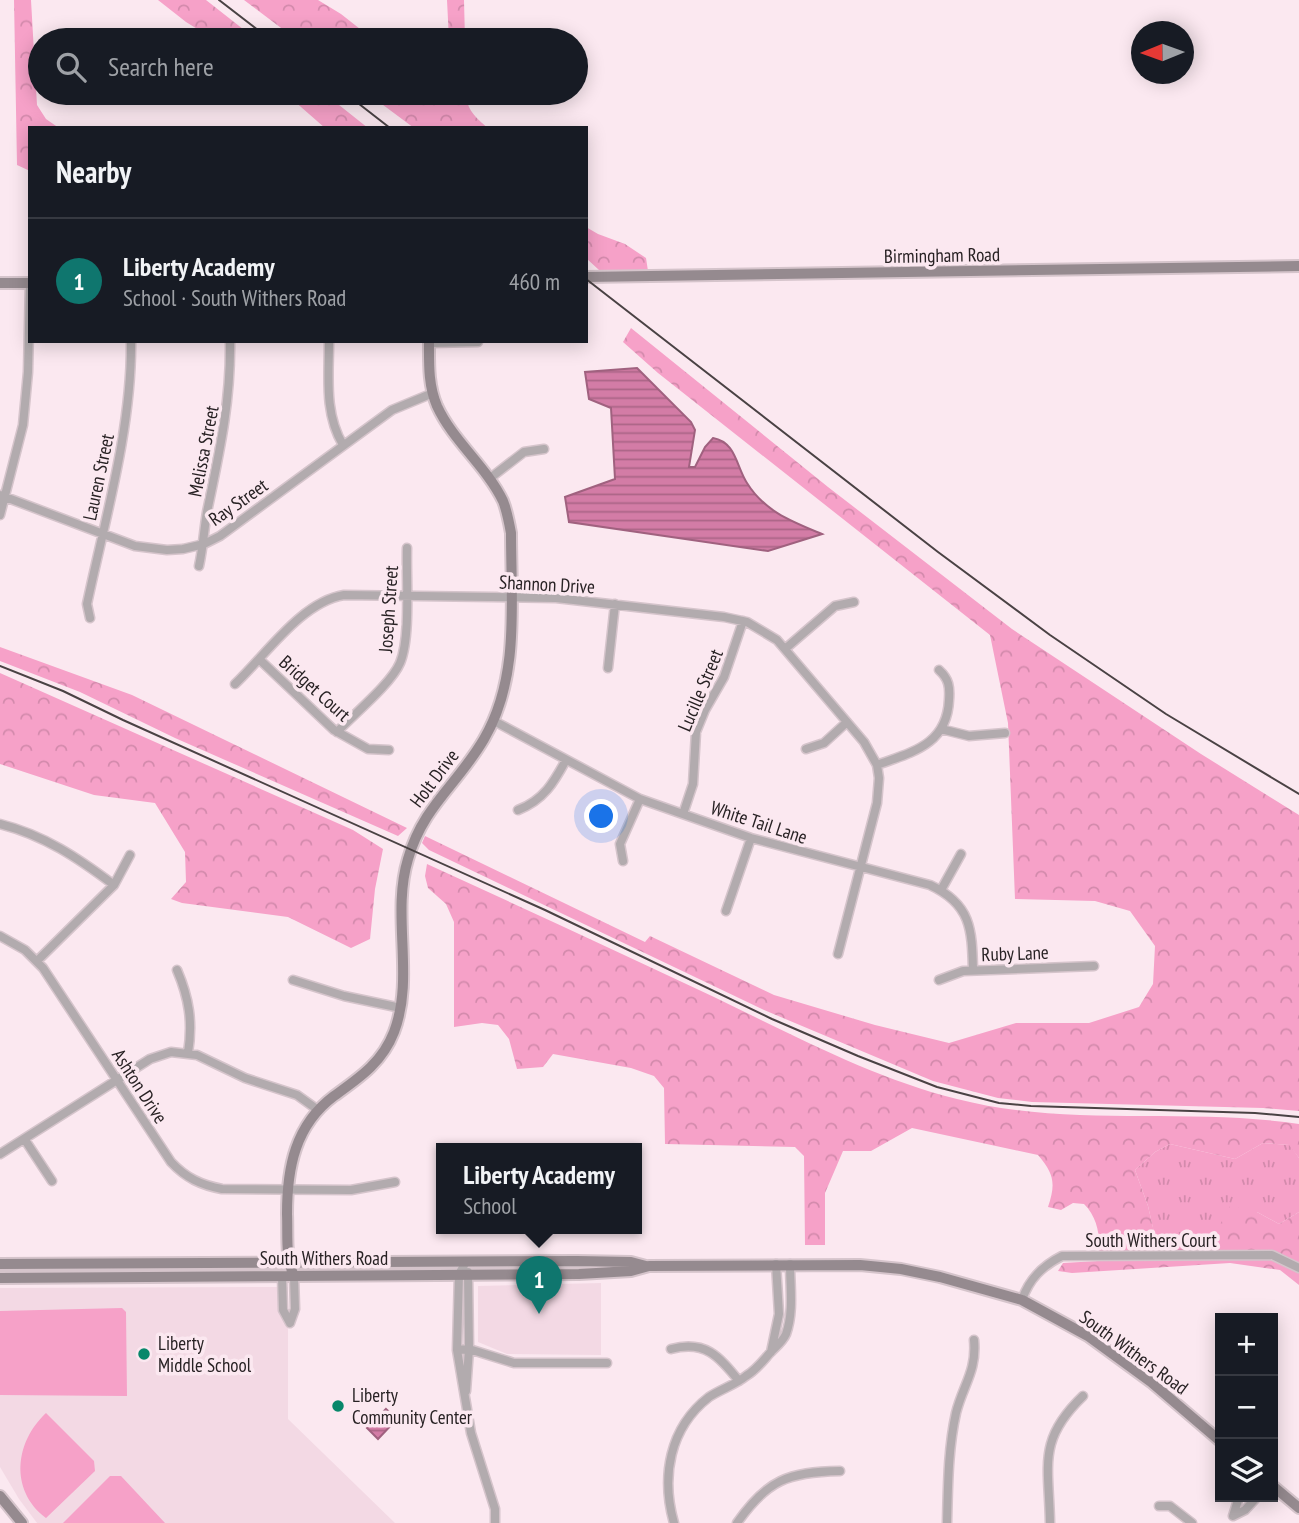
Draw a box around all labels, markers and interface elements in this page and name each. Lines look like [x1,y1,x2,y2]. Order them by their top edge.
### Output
north arrow [1131,21,1194,84]
search box [28,28,588,105]
icon: search [52,48,90,86]
text: Search here [108,50,214,83]
text: Nearby [56,152,131,191]
street label: Birmingham Road [884,242,1000,268]
text: Liberty Academy [123,250,275,283]
text: 1 [74,267,85,296]
text: 460 m [509,267,560,296]
text: School · South Withers Road [123,283,346,312]
street label: Melissa Street [182,403,224,499]
street label: Lauren Street [77,431,119,523]
street label: Ray Street [204,473,273,531]
street label: Joseph Street [373,564,403,654]
street label: Shannon Drive [499,570,596,599]
street label: Lucille Street [672,645,728,735]
street label: Bridget Court [275,650,356,727]
street label: Holt Drive [404,744,464,812]
street label: White Tail Lane [708,795,810,849]
your location [584,799,618,833]
street label: Ruby Lane [981,940,1049,966]
street label: Ashton Drive [107,1044,173,1128]
popup [436,1143,642,1234]
text: Liberty Academy [463,1158,615,1191]
text: School [463,1191,517,1220]
street label: South Withers Court [1085,1228,1217,1252]
street label: South Withers Road [260,1246,388,1270]
pin: 1 [516,1256,562,1314]
street label: South Withers Road [1075,1305,1193,1399]
map controls [1215,1313,1278,1502]
button: + [1215,1313,1278,1376]
place label: Liberty Middle School [158,1331,252,1377]
marker: Liberty Middle School [136,1346,152,1362]
button: − [1215,1376,1278,1439]
place label: Liberty Community Center [352,1383,473,1429]
marker: Liberty Community Center [330,1398,346,1414]
button: layers [1215,1439,1278,1502]

